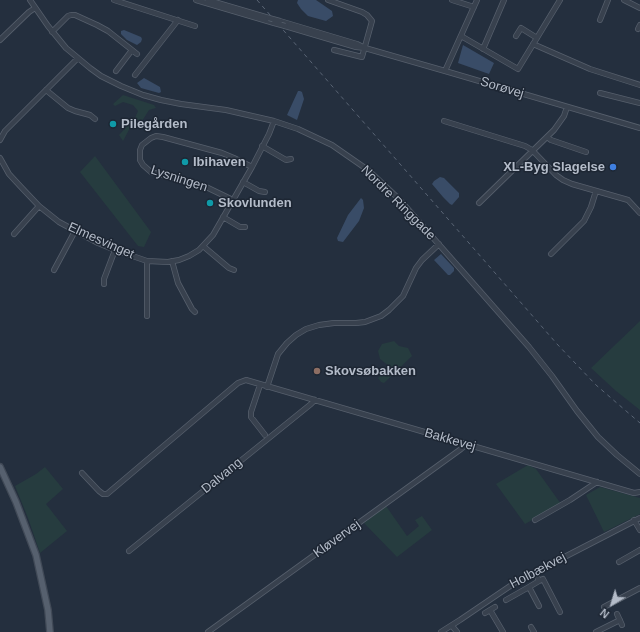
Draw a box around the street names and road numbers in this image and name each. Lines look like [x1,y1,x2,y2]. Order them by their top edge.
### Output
street label: Sorøvej [478,74,526,102]
street label: Lysningen [149,162,209,196]
street label: Nordre Ringgade [357,162,439,244]
street label: Elmesvinget [65,219,137,263]
street label: Bakkevej [422,425,478,455]
street label: Dalvang [199,455,245,497]
street label: Kløvervej [311,517,363,561]
street label: Holbækvej [507,550,569,592]

